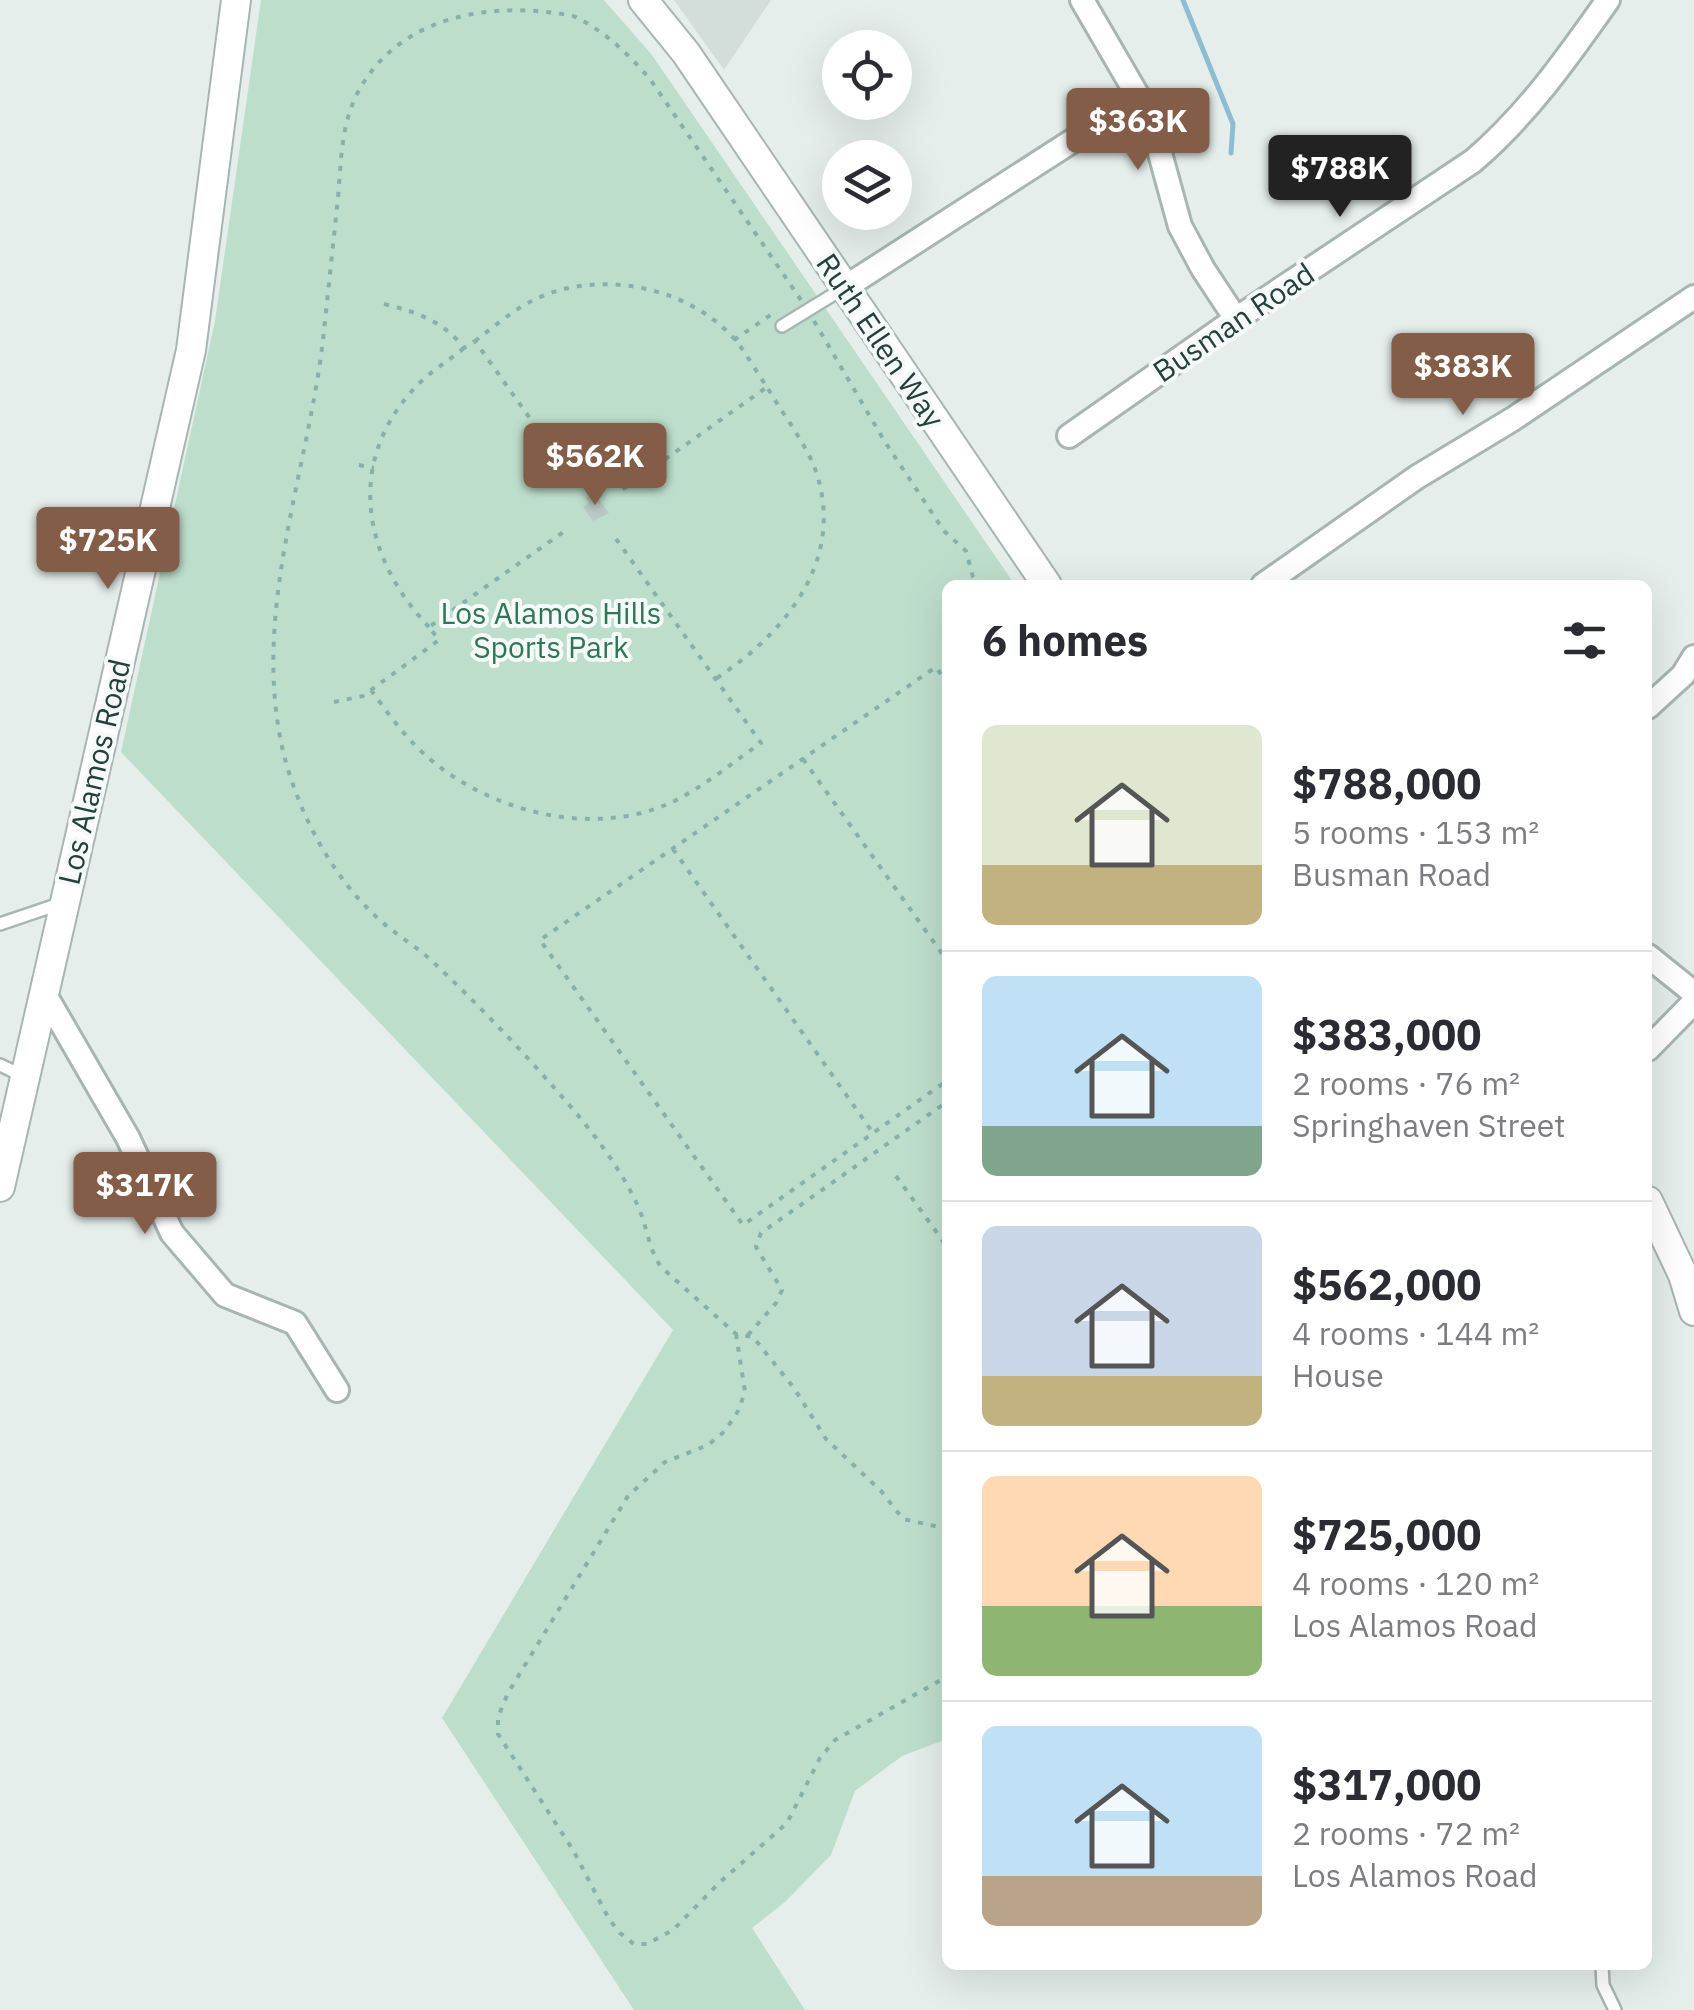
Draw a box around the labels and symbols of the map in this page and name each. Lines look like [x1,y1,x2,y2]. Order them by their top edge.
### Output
pin: $363K [1068,88,1208,173]
pin: $788K [1270,135,1410,220]
street label: Ruth Ellen Way [808,245,954,435]
street label: Busman Road [1145,253,1321,390]
pin: $383K [1393,333,1533,418]
pin: $562K [525,423,665,508]
pin: $725K [38,507,178,592]
park label: Los Alamos Hills Sports Park [441,593,661,666]
street label: Los Alamos Road [49,655,138,888]
pin: $317K [75,1152,215,1237]

